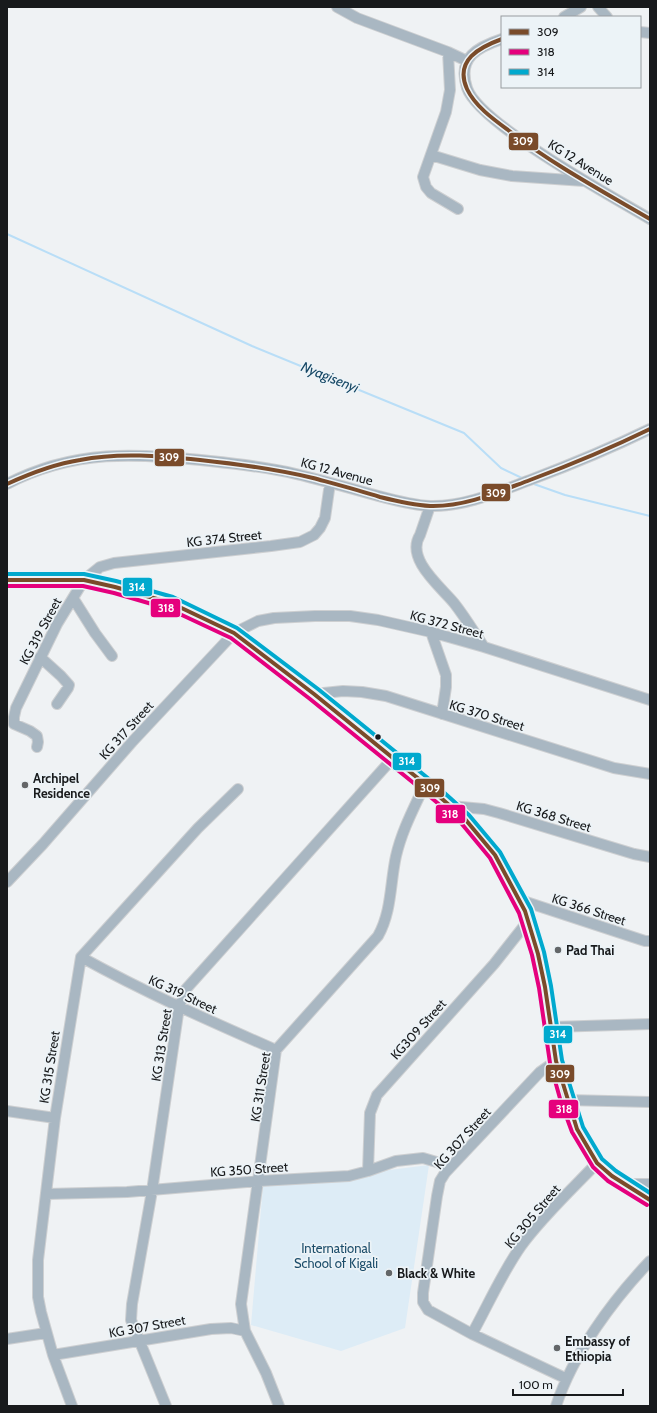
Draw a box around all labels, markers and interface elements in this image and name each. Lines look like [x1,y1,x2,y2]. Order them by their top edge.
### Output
legend [501,16,641,88]
text: 309 [537,24,559,39]
text: 318 [537,44,555,59]
text: 314 [537,64,554,79]
line badge: 309 [508,132,539,151]
text: 309 [513,134,533,148]
street label: KG 12 Avenue [545,136,617,189]
water label: Nyagisenyi [298,357,362,397]
line badge: 309 [154,448,185,467]
text: 309 [159,450,179,464]
street label: KG 12 Avenue [299,454,375,488]
line badge: 309 [481,483,511,502]
text: 309 [486,486,506,500]
street label: KG 374 Street [186,526,263,550]
line badge: 314 [122,577,153,597]
text: 314 [129,580,146,594]
street label: KG 319 Street [16,594,65,667]
line badge: 318 [150,598,181,618]
text: 318 [158,601,175,615]
street label: KG 372 Street [409,607,486,642]
street label: KG 370 Street [448,696,527,734]
street label: KG 317 Street [96,697,157,762]
unlabelled marker [373,732,383,742]
line badge: 314 [392,752,422,771]
text: 314 [399,754,416,768]
place label: Archipel Residence [33,770,90,801]
line badge: 309 [414,778,445,798]
marker: Archipel Residence [20,780,30,790]
text: 309 [420,781,440,795]
street label: KG 368 Street [515,797,594,835]
line badge: 318 [435,804,466,824]
text: 318 [442,807,459,821]
street label: KG 366 Street [550,890,629,929]
place label: Pad Thai [566,942,614,958]
marker: Pad Thai [553,945,563,955]
street label: KG 319 Street [146,971,220,1017]
street label: KG309 Street [387,995,450,1062]
street label: KG 313 Street [147,1007,175,1082]
line badge: 314 [543,1025,573,1044]
text: 314 [550,1027,567,1041]
street label: KG 315 Street [35,1029,63,1104]
street label: KG 311 Street [247,1050,274,1123]
line badge: 309 [545,1064,575,1083]
text: 309 [550,1067,570,1081]
line badge: 318 [548,1099,579,1119]
text: 318 [556,1102,573,1116]
street label: KG 307 Street [430,1103,494,1172]
street label: KG 350 Street [209,1158,289,1180]
street label: KG 305 Street [501,1180,564,1251]
park label: International School of Kigali [294,1240,378,1271]
place label: Black & White [397,1265,475,1281]
marker: Black & White [384,1268,394,1278]
street label: KG 307 Street [107,1311,187,1341]
place label: Embassy of Ethiopia [565,1333,631,1364]
marker: Embassy of Ethiopia [552,1343,562,1353]
scale bar [513,1371,623,1397]
text: 100 m [519,1377,553,1392]

